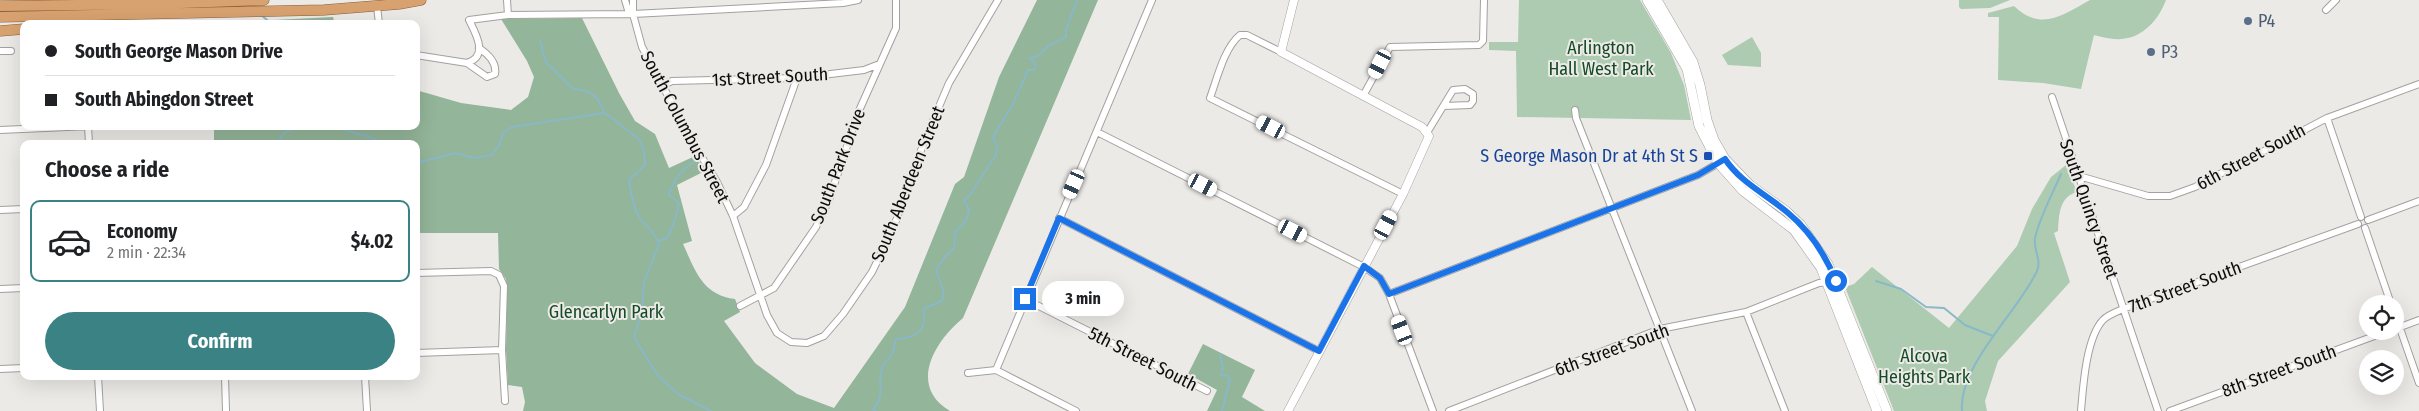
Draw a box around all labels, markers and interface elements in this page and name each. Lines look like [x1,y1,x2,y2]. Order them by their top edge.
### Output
place label: P4 [2258,10,2276,32]
marker: P4 [2242,15,2254,27]
park label: Arlington Hall West Park [1548,37,1654,80]
text: South George Mason Drive [75,40,283,63]
place label: P3 [2161,41,2178,63]
marker: P3 [2145,46,2157,58]
street label: South Columbus Street [636,47,734,207]
car [1366,47,1393,81]
street label: 1st Street South [711,63,829,91]
text: South Abingdon Street [75,88,253,111]
street label: South Aberdeen Street [867,103,949,265]
street label: South Park Drive [806,105,870,227]
car [1254,114,1287,140]
street label: 6th Street South [2193,119,2309,195]
street label: South Quincy Street [2055,136,2123,282]
place label: S George Mason Dr at 4th St S [1480,145,1698,167]
marker: S George Mason Dr at 4th St S [1702,150,1714,162]
text: Choose a ride [45,156,169,183]
car [1061,167,1086,201]
car [1186,172,1219,198]
car [1372,208,1399,242]
car [1276,218,1309,244]
icon: car [47,219,92,264]
text: Economy [107,220,177,243]
text: $4.02 [351,230,393,253]
text: 2 min · 22:34 [107,243,186,262]
street label: 7th Street South [2126,256,2244,318]
route start [1825,270,1847,292]
callout: 3 min [1042,282,1125,316]
route end [1014,288,1036,310]
text: 3 min [1065,289,1101,308]
map controls [2359,295,2404,395]
button: locate [2359,295,2404,340]
park label: Glencarlyn Park [549,301,664,323]
button: Confirm [45,312,395,370]
car [1389,313,1414,347]
street label: 6th Street South [1552,319,1672,381]
street label: 5th Street South [1085,322,1201,396]
street label: 8th Street South [2219,340,2339,402]
park label: Alcova Heights Park [1878,345,1971,388]
button: layers [2359,350,2404,395]

